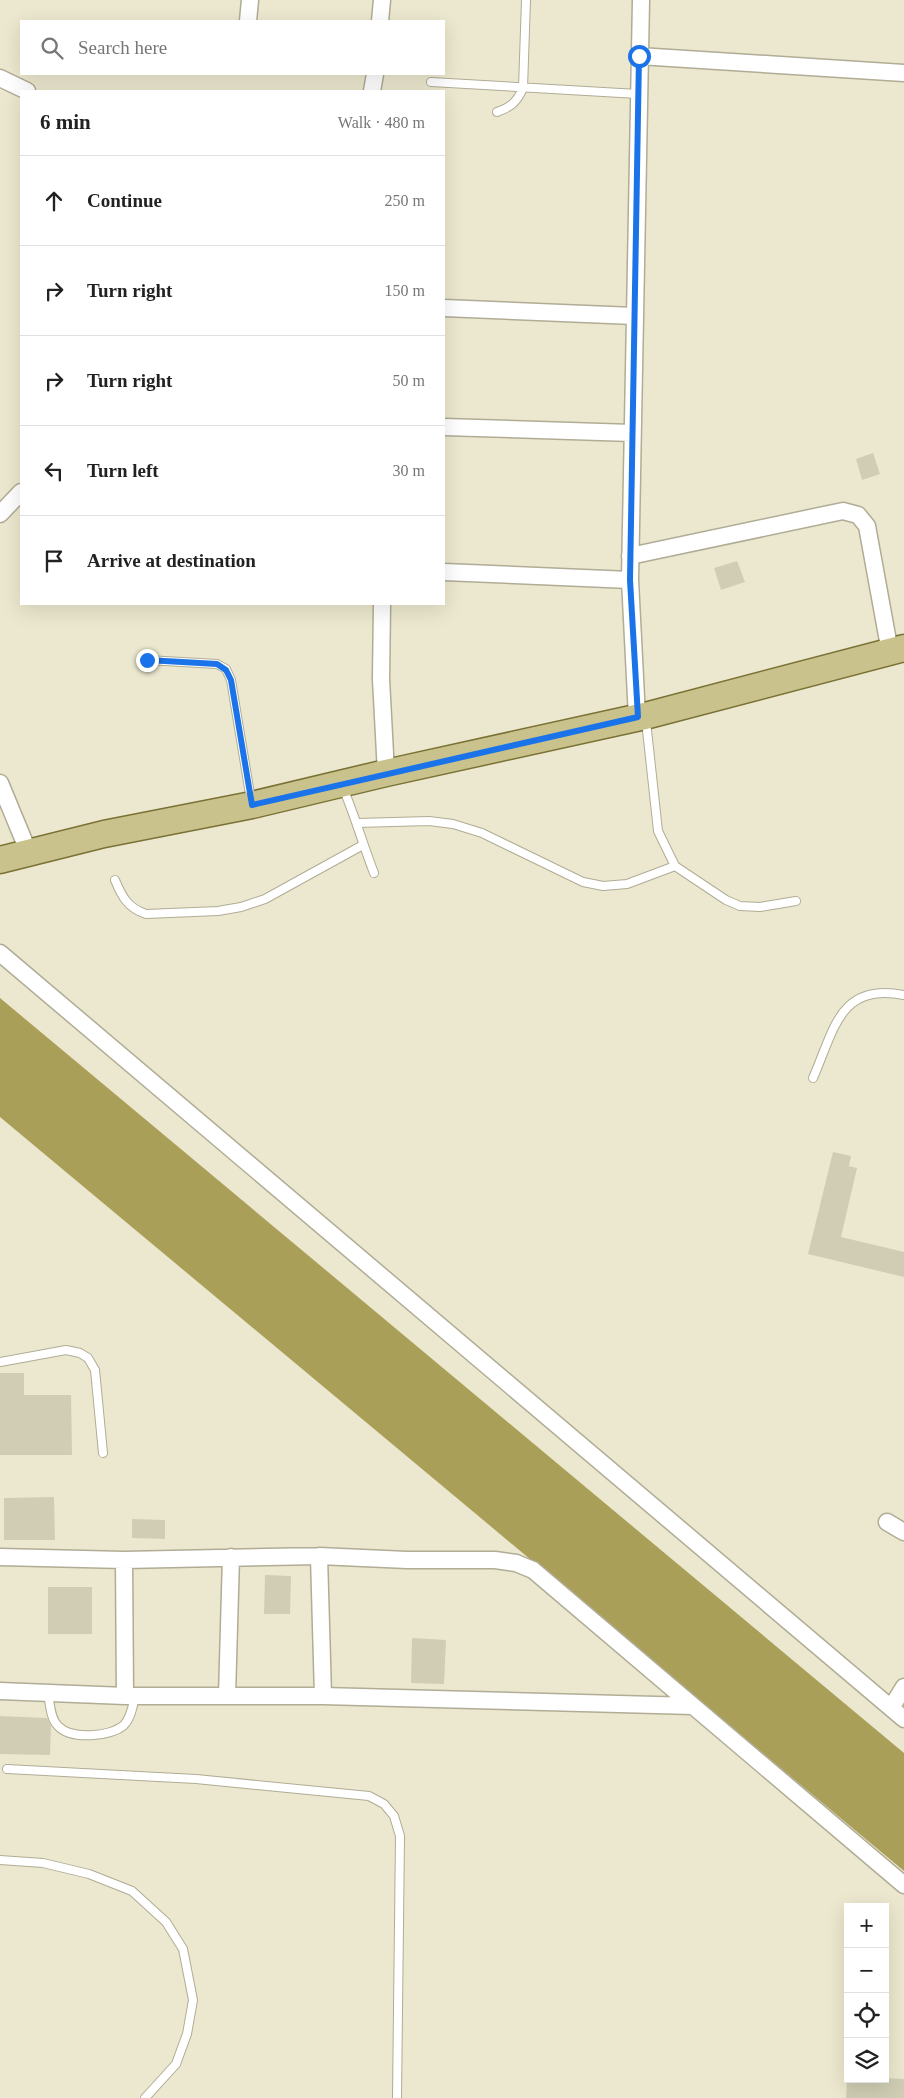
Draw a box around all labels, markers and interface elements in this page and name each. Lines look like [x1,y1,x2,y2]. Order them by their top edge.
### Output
search box [20,20,445,75]
icon: search [38,34,66,62]
text: Search here [78,37,167,58]
route start [628,45,651,68]
text: 6 min [40,110,91,134]
text: Walk · 480 m [338,114,425,131]
icon: ahead [40,187,68,215]
text: Continue [87,190,162,211]
text: 250 m [385,192,425,209]
icon: right [40,277,68,305]
text: Turn right [87,280,172,301]
text: 150 m [385,282,425,299]
icon: right [40,367,68,395]
text: Turn right [87,370,172,391]
text: 50 m [393,372,425,389]
icon: left [40,457,68,485]
text: Turn left [87,460,159,481]
text: 30 m [393,462,425,479]
icon: arrive [40,547,68,575]
text: Arrive at destination [87,550,256,571]
route end [136,649,159,672]
map controls [844,1903,889,2083]
button: + [844,1903,889,1948]
button: − [844,1948,889,1993]
button: locate [844,1993,889,2038]
button: layers [844,2038,889,2083]

